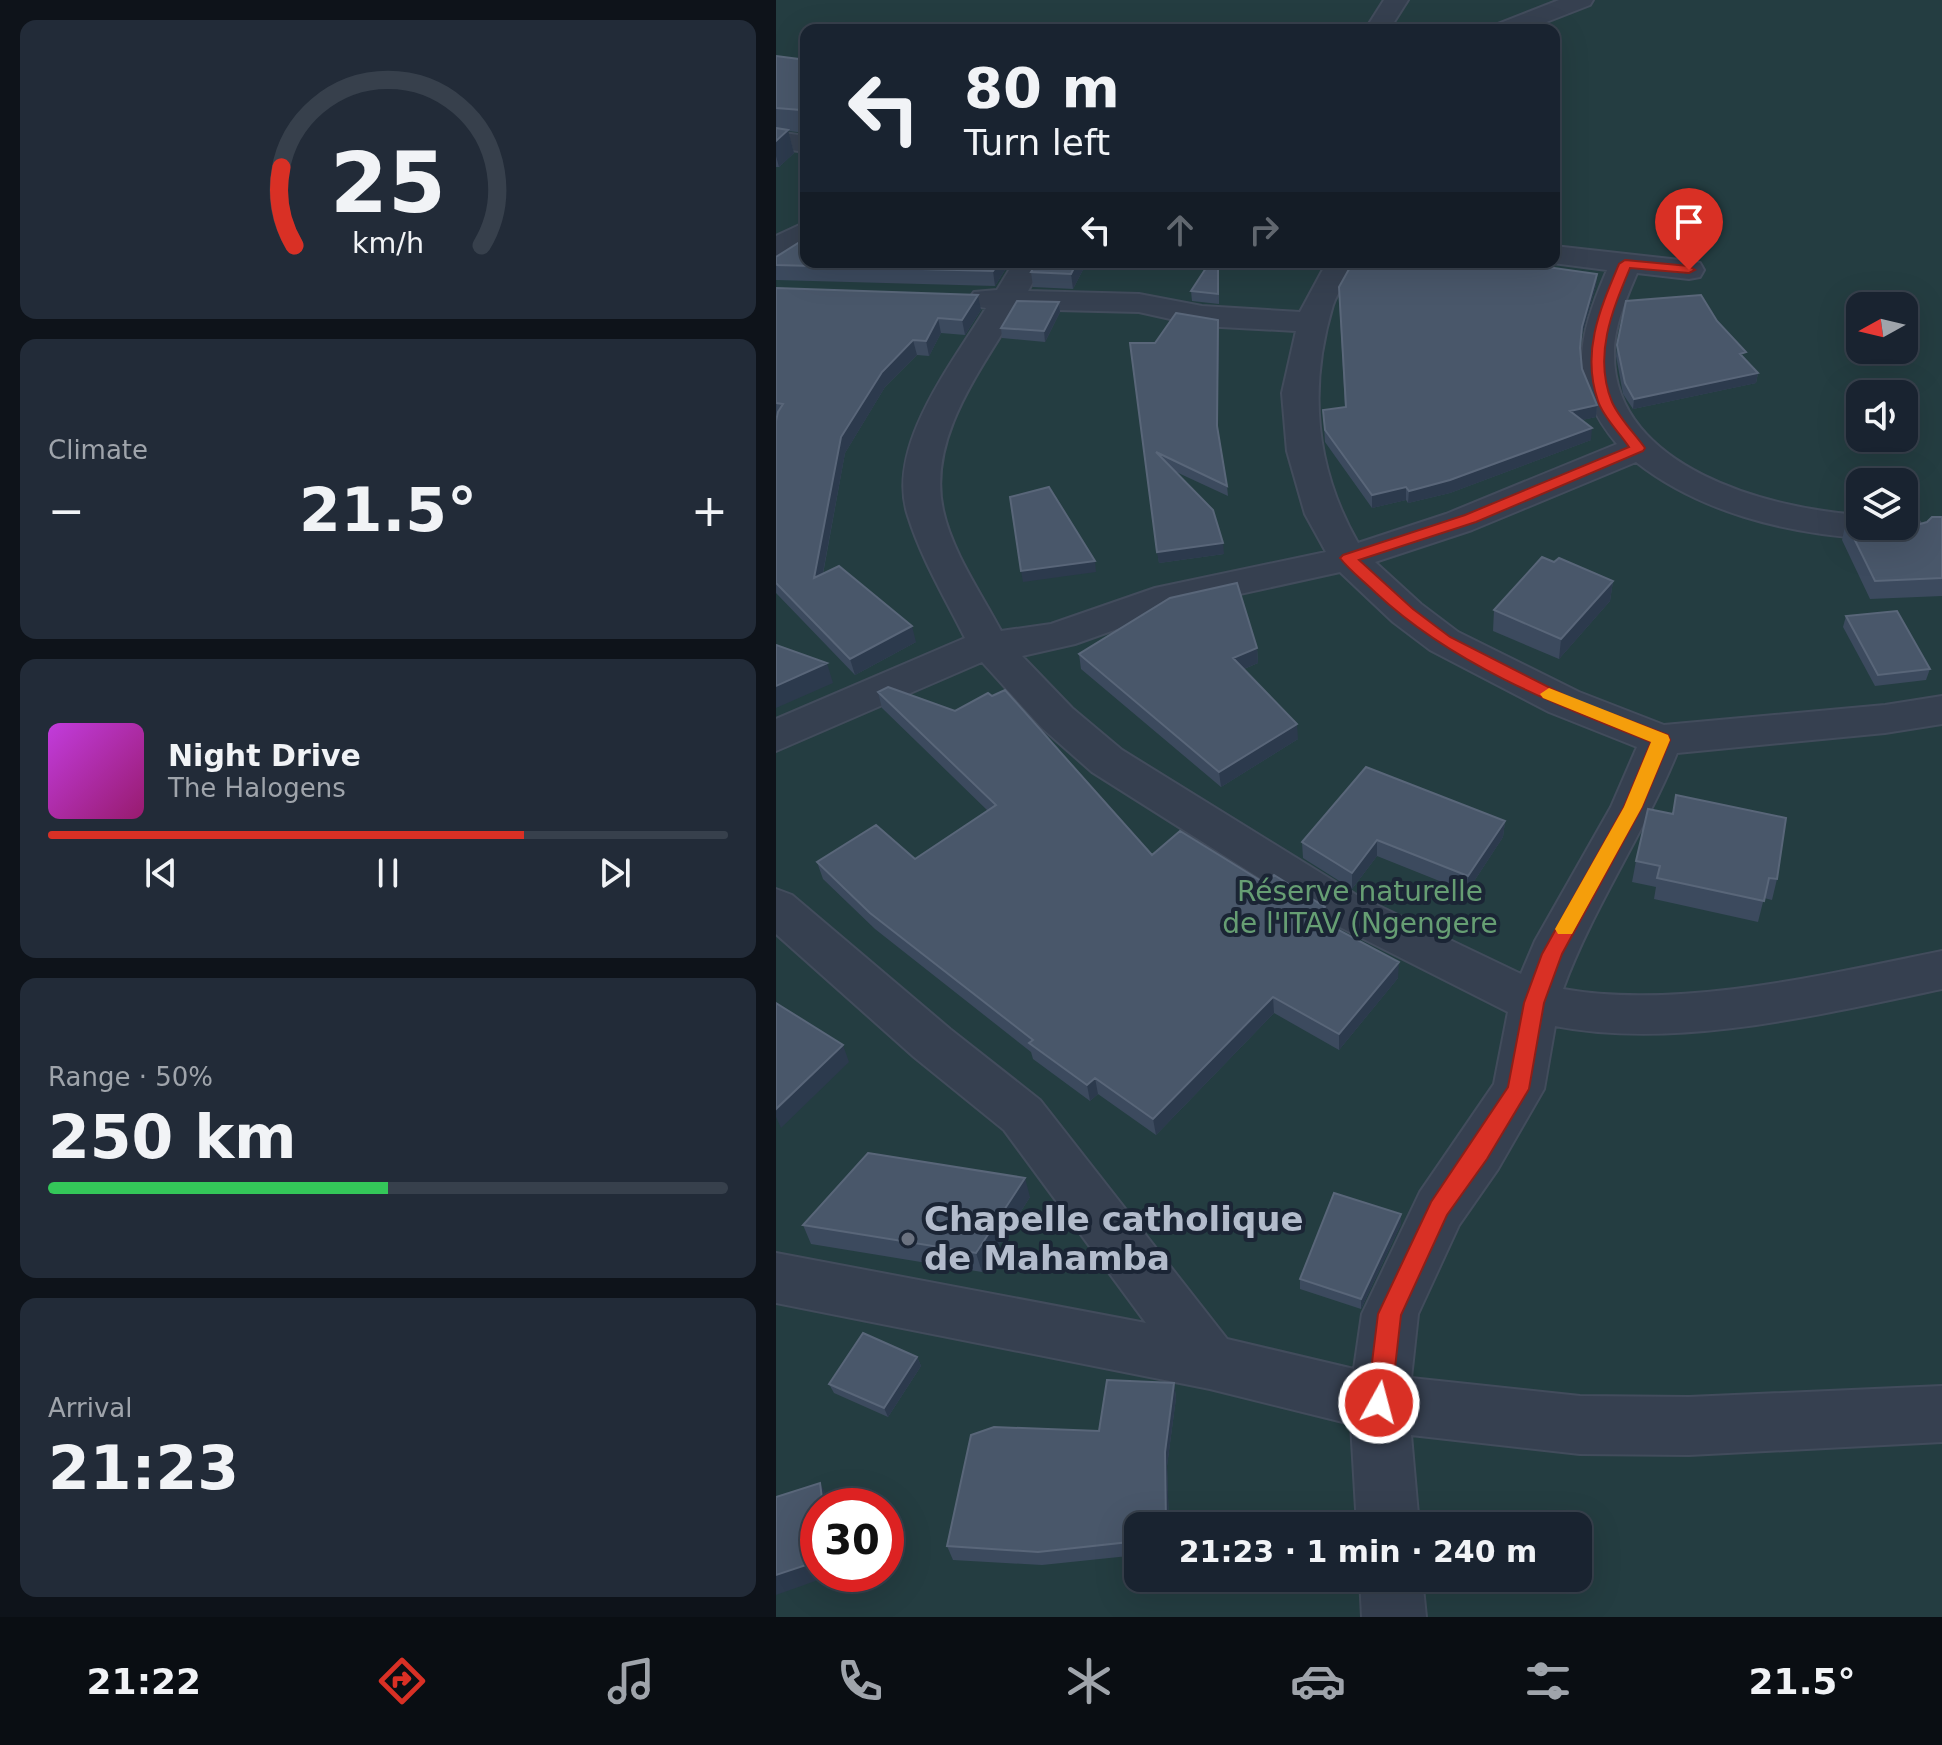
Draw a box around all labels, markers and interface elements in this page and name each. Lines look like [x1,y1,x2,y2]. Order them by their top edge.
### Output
text: 80 m [964,55,1120,120]
icon: left [832,56,936,160]
text: Turn left [964,122,1110,163]
text: 25 [330,134,446,231]
pin [1655,188,1723,270]
icon: arrive [1667,200,1711,244]
icon: left [1074,208,1118,252]
icon: ahead [1158,208,1202,252]
icon: right [1242,208,1286,252]
text: km/h [352,226,424,260]
north arrow [1846,292,1918,364]
map controls [1846,292,1918,540]
button: sound [1846,380,1918,452]
text: Climate [48,435,148,465]
button: layers [1846,468,1918,540]
text: 21.5° [299,475,477,545]
text: − [48,485,85,536]
text: + [691,485,728,536]
text: Night Drive [168,738,361,773]
text: The Halogens [168,773,346,803]
icon: previous [139,851,183,895]
icon: pause [366,851,410,895]
icon: next [593,851,637,895]
park label: Réserve naturelle de l'ITAV (Ngengere [1222,875,1498,940]
text: Range · 50% [48,1062,213,1092]
text: 250 km [48,1102,297,1172]
place label: Chapelle catholique de Mahamba [924,1199,1304,1278]
marker: Chapelle catholique de Mahamba [899,1230,917,1248]
position arrow [1337,1361,1421,1445]
text: Arrival [48,1393,132,1423]
text: 21:23 [48,1433,239,1503]
speed limit sign: 30 [800,1488,904,1592]
text: 21:23 · 1 min · 240 m [1179,1534,1537,1569]
icon: directions [374,1653,430,1709]
icon: music [603,1653,659,1709]
icon: phone [832,1653,888,1709]
icon: climate [1061,1653,1117,1709]
icon: car [1290,1653,1346,1709]
icon: filters [1520,1653,1576,1709]
text: 21:22 [87,1661,201,1702]
text: 21.5° [1749,1661,1855,1702]

